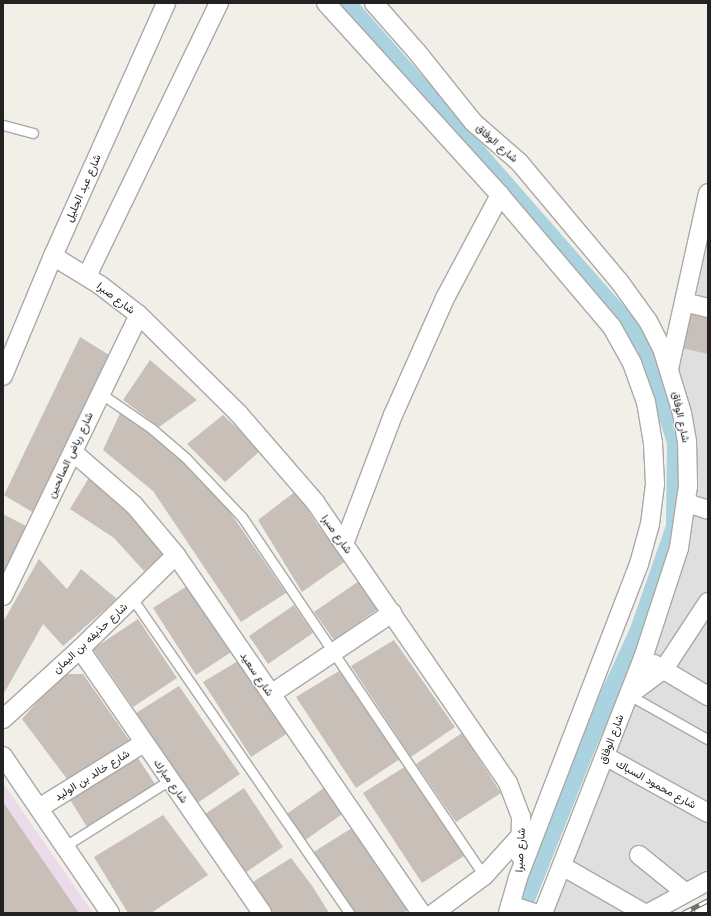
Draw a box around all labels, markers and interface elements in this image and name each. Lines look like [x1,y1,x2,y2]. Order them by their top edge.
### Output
street label: شارع الوفاق [473,121,521,165]
street label: شارع عبد الجليل [62,152,104,224]
street label: شارع صبرا [94,279,138,317]
street label: شارع الوفاق [669,390,693,444]
street label: شارع رياض الصالحين [44,410,96,500]
street label: شارع صبرا [319,512,355,556]
street label: شارع حذيفه بن اليمان [50,600,130,676]
street label: شارع سعيد [237,649,277,699]
street label: شارع الوفاق [596,713,626,765]
street label: شارع خالد بن الوليد [52,747,132,803]
street label: شارع مبارك [151,756,191,806]
street label: شارع محمود السباك [613,756,699,812]
street label: شارع صبرا [512,827,528,873]

